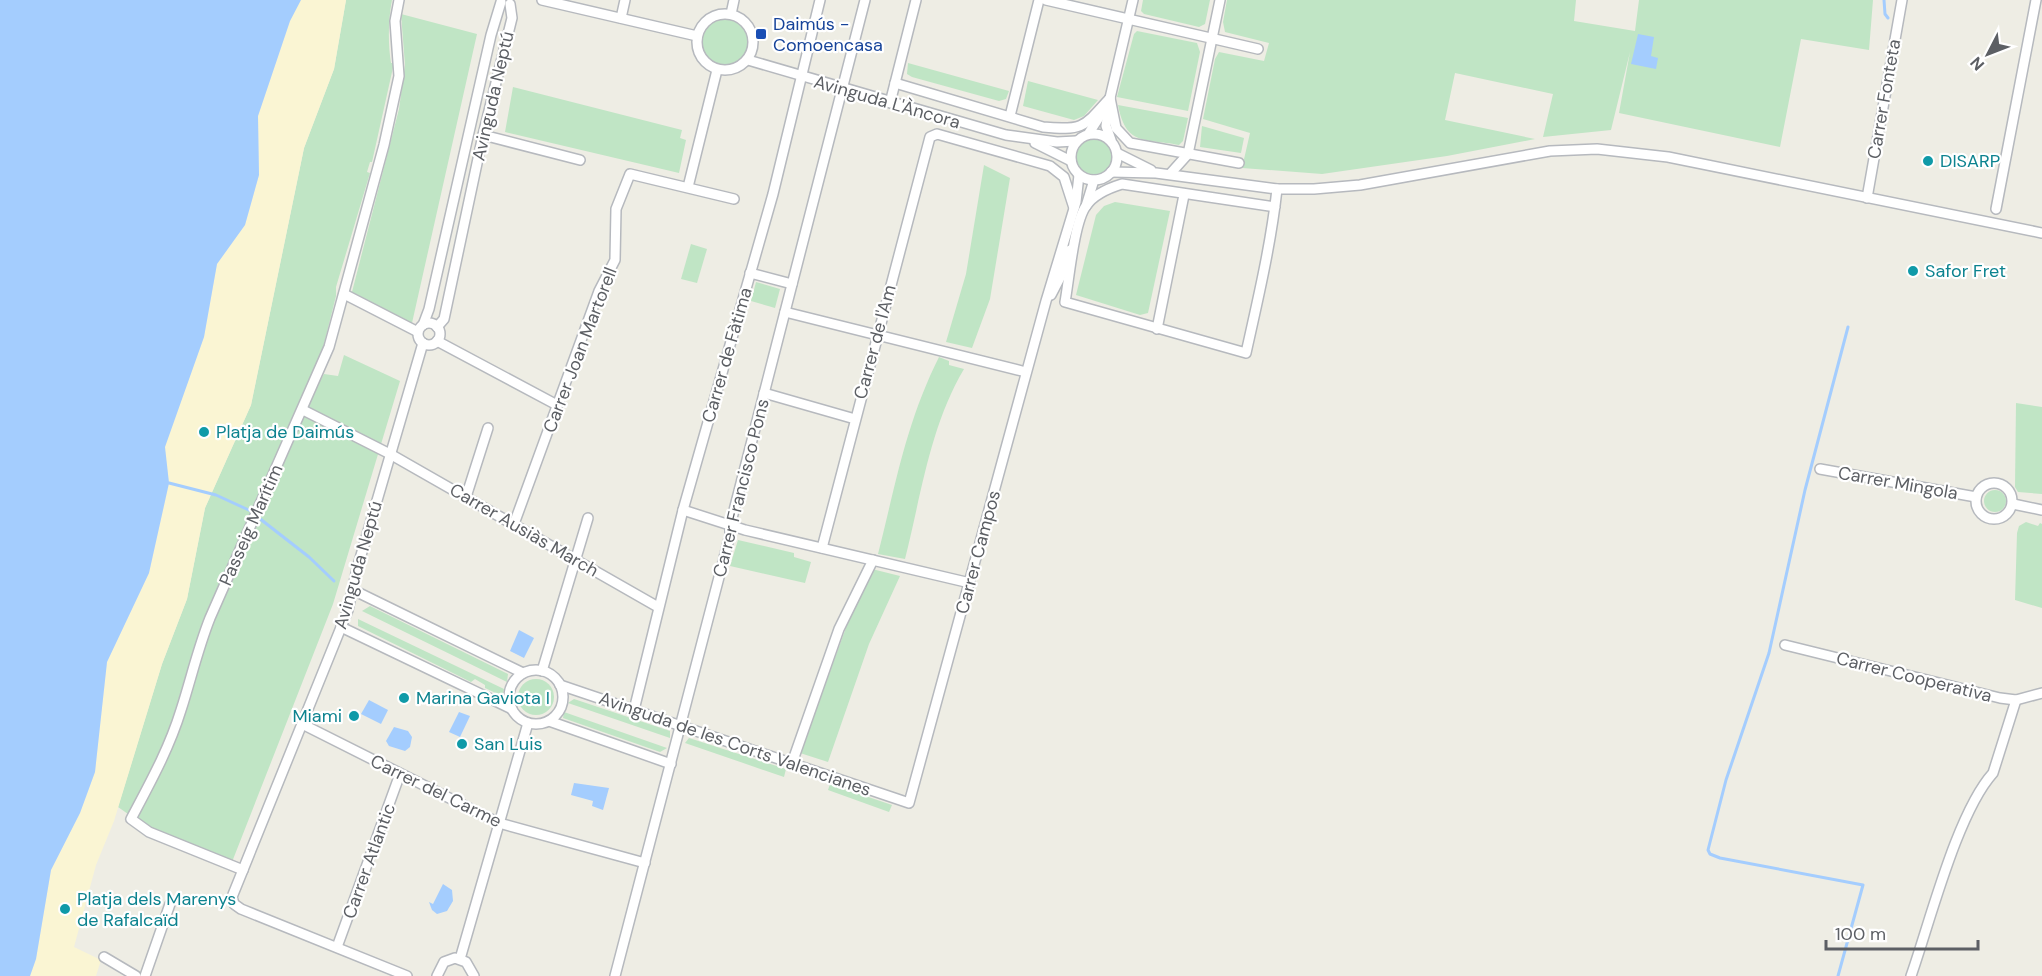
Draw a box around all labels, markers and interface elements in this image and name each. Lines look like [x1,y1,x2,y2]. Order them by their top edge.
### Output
place label: Daimús - Comoencasa [773,12,883,57]
north arrow [1958,24,2018,84]
marker: Daimús - Comoencasa [754,27,768,41]
street label: Avinguda Neptú [466,29,520,163]
street label: Carrer Fonteta [1862,37,1906,161]
text: N [1966,52,1989,75]
street label: Avinguda L'Àncora [811,70,963,134]
place label: DISARP [1940,149,2000,173]
marker: DISARP [1921,154,1935,168]
place label: Safor Fret [1925,259,2006,283]
street label: Carrer Joan Martorell [537,264,623,436]
marker: Safor Fret [1906,264,1920,278]
street label: Carrer de l'Am [848,282,902,402]
street label: Carrer de Fàtima [696,285,758,425]
street label: Carrer Francisco Pons [707,396,775,580]
place label: Platja de Daimús [216,420,354,444]
marker: Platja de Daimús [197,425,211,439]
street label: Passeig Marítim [214,461,288,589]
street label: Carrer Mingola [1836,461,1960,505]
street label: Carrer Ausiàs March [445,478,603,582]
street label: Carrer Campos [950,488,1006,616]
street label: Avinguda Neptú [328,498,388,632]
street label: Carrer Cooperativa [1834,646,1994,708]
place label: Marina Gaviota I [416,686,550,710]
street label: Avinguda de les Corts Valencianes [596,686,874,802]
marker: Marina Gaviota I [397,691,411,705]
place label: Miami [292,704,342,728]
marker: Miami [347,709,361,723]
place label: San Luis [474,732,543,756]
marker: San Luis [455,737,469,751]
street label: Carrer del Carme [366,749,506,833]
street label: Carrer Atlantic [337,800,401,922]
place label: Platja dels Marenys de Rafalcaïd [77,887,236,932]
marker: Platja dels Marenys de Rafalcaïd [58,902,72,916]
scale bar [1826,913,1978,951]
text: 100 m [1835,922,1886,946]

